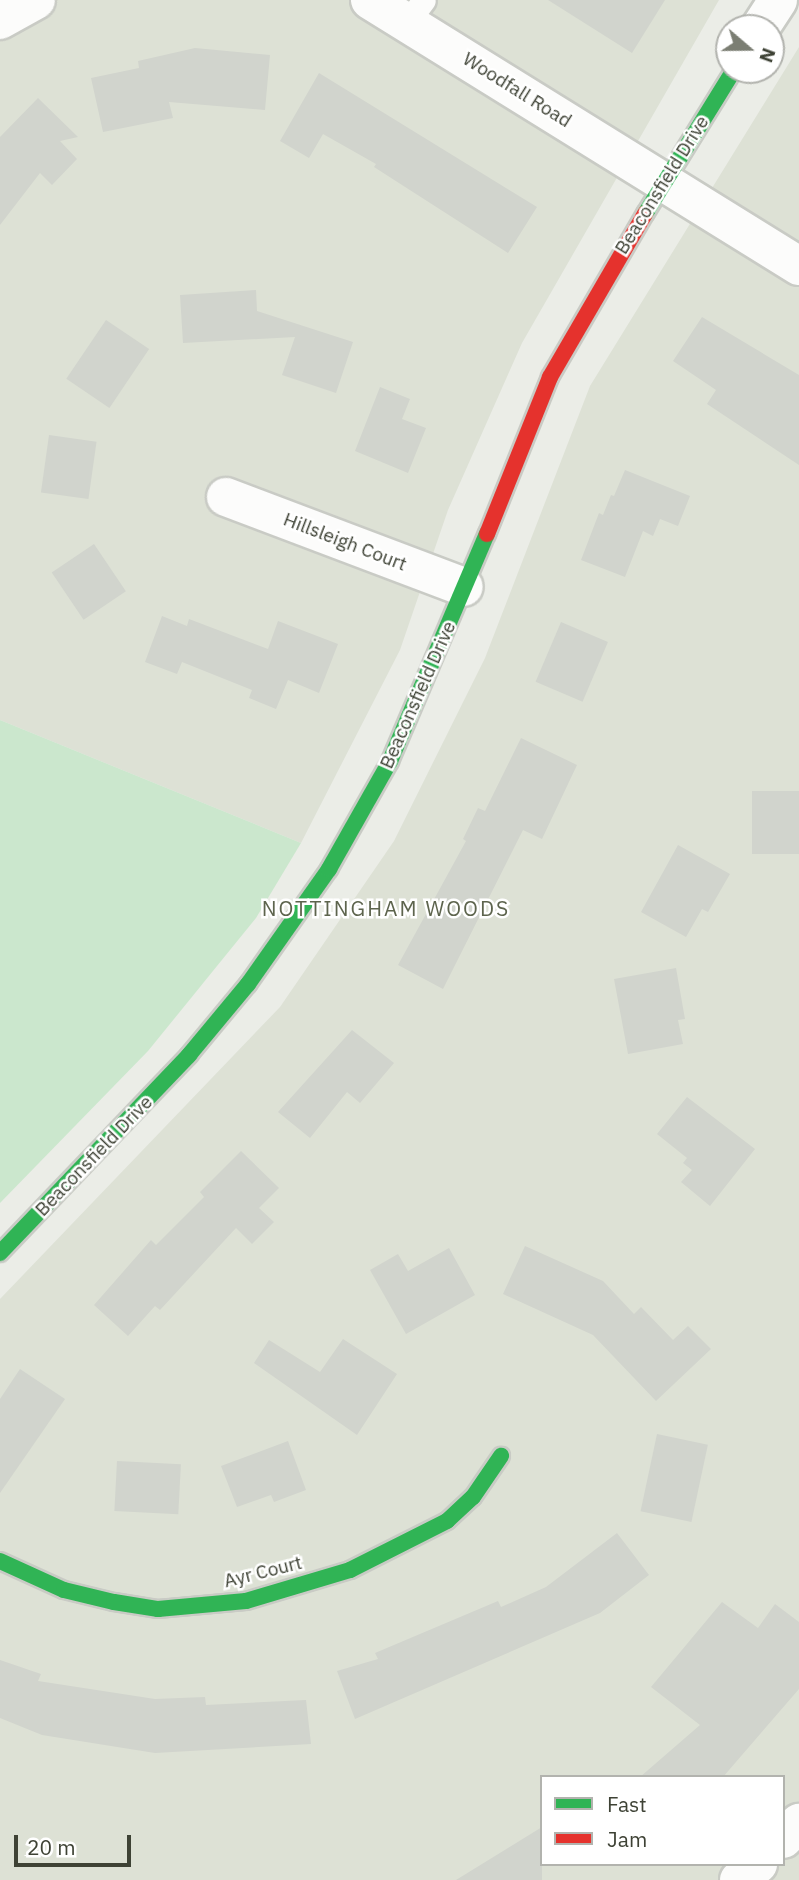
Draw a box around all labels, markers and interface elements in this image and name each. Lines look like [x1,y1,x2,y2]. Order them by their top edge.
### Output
north arrow [715,14,785,84]
text: N [754,45,781,66]
street label: Woodfall Road [459,48,575,132]
street label: Beaconsfield Drive [610,112,714,258]
street label: Hillsleigh Court [280,508,410,576]
street label: Beaconsfield Drive [375,618,461,772]
district label: NOTTINGHAM WOODS [264,895,508,921]
street label: Beaconsfield Drive [31,1091,157,1221]
street label: Ayr Court [222,1551,304,1593]
legend [540,1775,785,1866]
text: Fast [607,1790,647,1818]
scale bar [18,1820,135,1864]
text: Jam [607,1825,647,1853]
text: 20 m [27,1833,76,1861]

